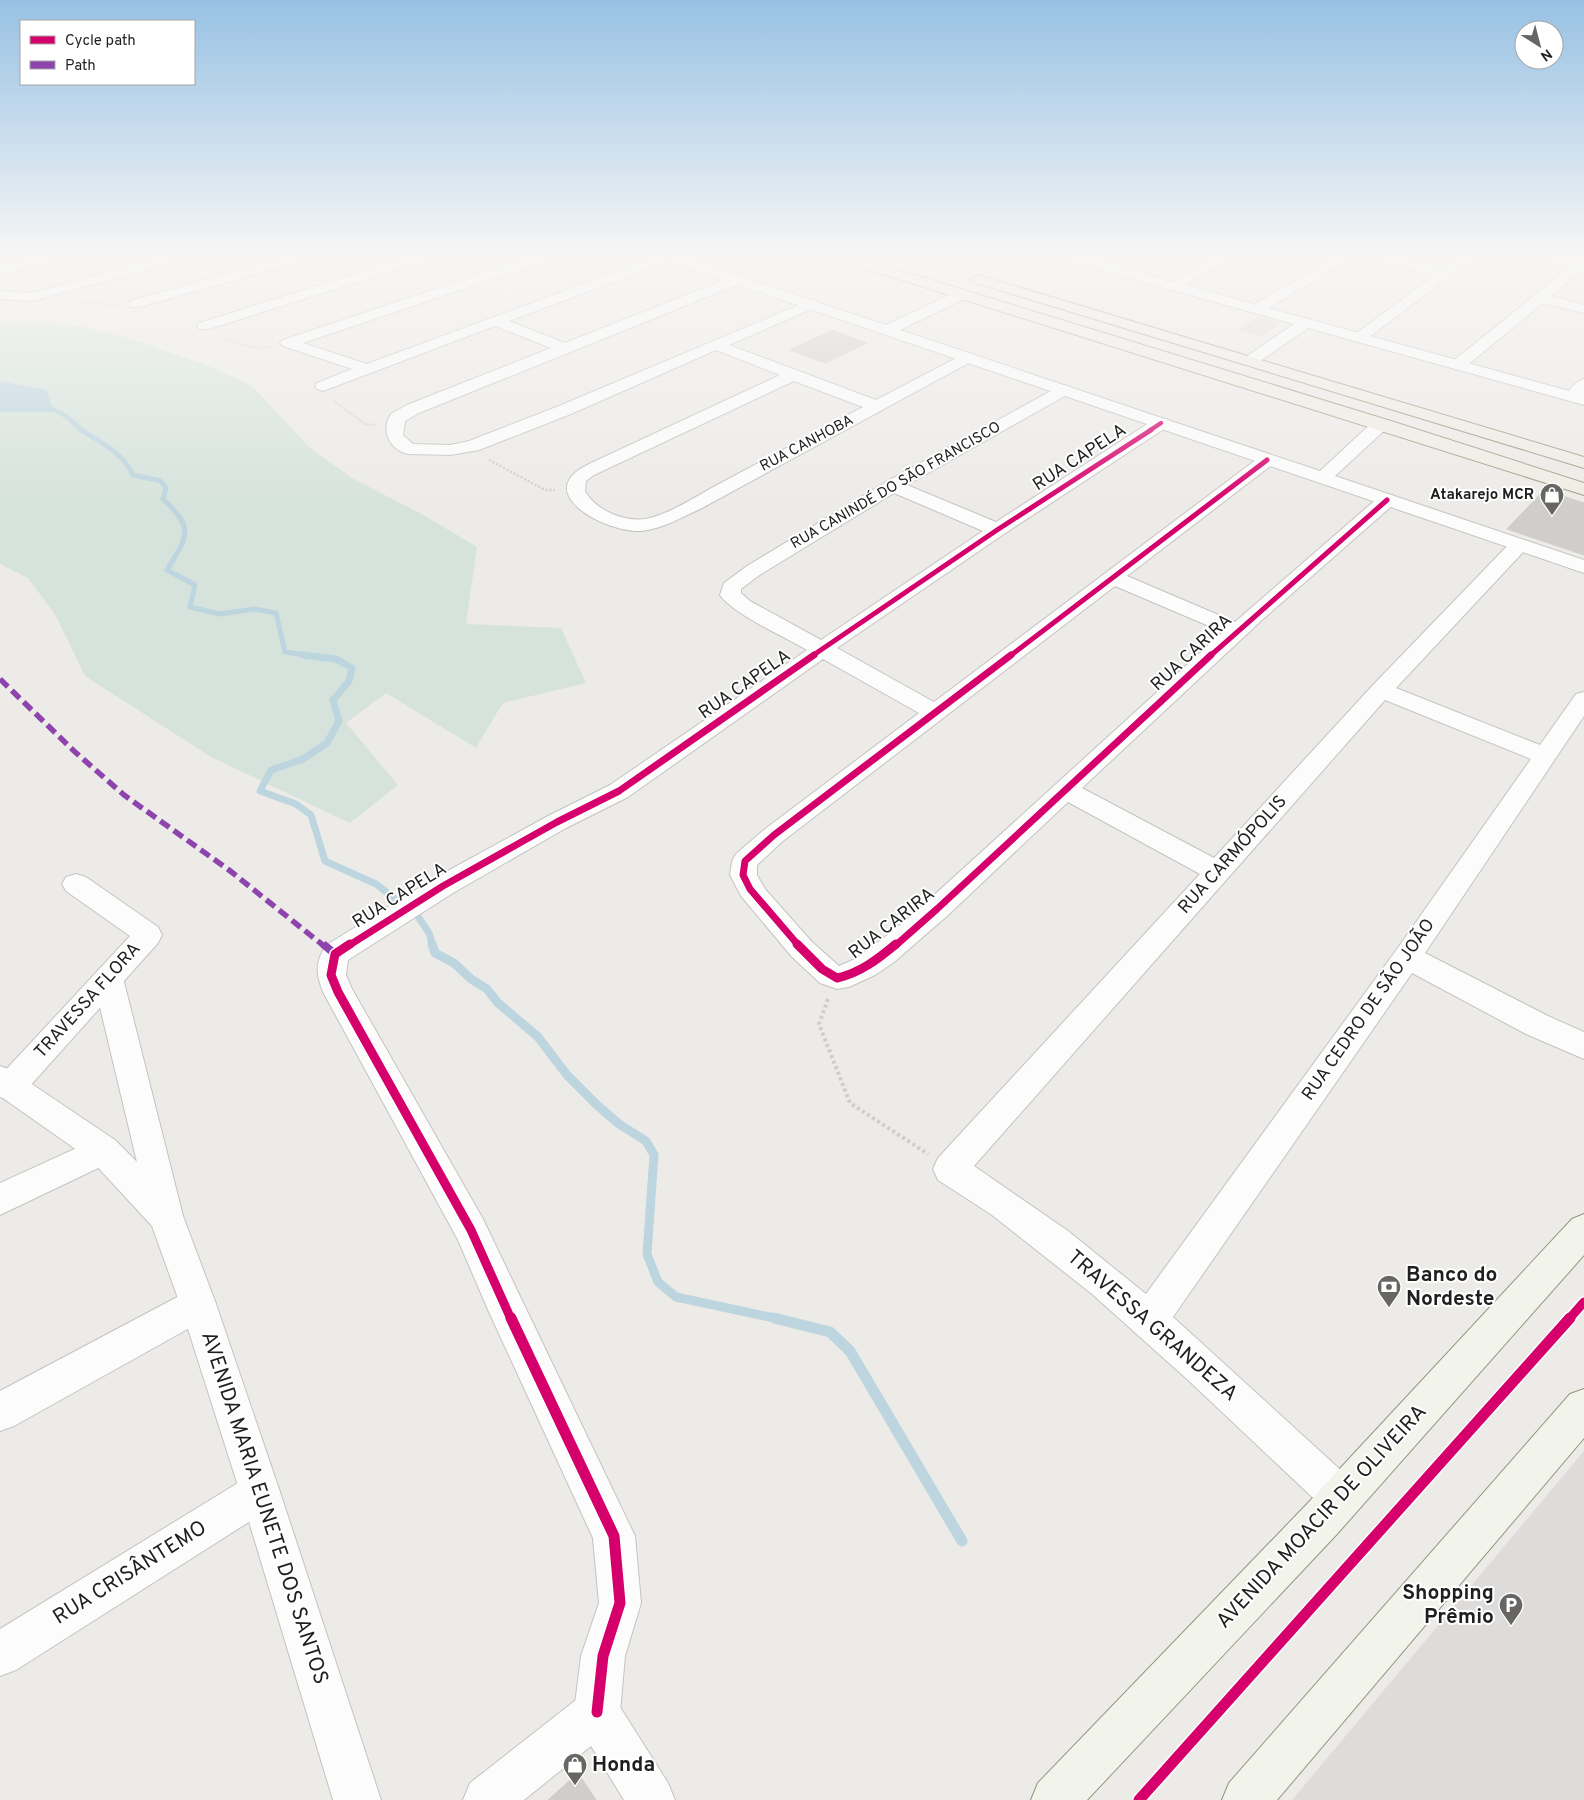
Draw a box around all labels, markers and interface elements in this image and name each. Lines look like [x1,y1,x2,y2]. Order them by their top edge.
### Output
legend [20,20,195,85]
north arrow [1514,20,1564,70]
text: Cycle path [65,32,136,51]
text: N [1537,44,1555,64]
text: Path [65,57,96,76]
street label: RUA CANHOBA [757,411,857,477]
street label: RUA CANINDÉ DO SÃO FRANCISCO [787,417,1004,554]
street label: RUA CAPELA [1029,419,1131,497]
shop icon: Atakarejo MCR [1539,482,1565,516]
place label: Atakarejo MCR [1430,486,1534,505]
street label: RUA CARIRA [1146,609,1238,697]
street label: RUA CAPELA [695,645,795,725]
street label: RUA CARMÓPOLIS [1172,789,1292,919]
street label: RUA CAPELA [349,858,451,934]
street label: RUA CARIRA [844,883,940,965]
street label: RUA CEDRO DE SÃO JOÃO [1296,913,1441,1105]
street label: TRAVESSA FLORA [30,938,146,1064]
street label: TRAVESSA GRANDEZA [1061,1244,1243,1408]
place label: Banco do Nordeste [1406,1262,1498,1313]
bank icon: Banco do Nordeste [1376,1274,1402,1308]
street label: AVENIDA MARIA EUNETE DOS SANTOS [194,1328,334,1688]
street label: AVENIDA MOACIR DE OLIVEIRA [1211,1399,1433,1635]
street label: RUA CRISÂNTEMO [48,1514,212,1631]
place label: Shopping Prêmio [1402,1580,1494,1631]
parking icon: Shopping Prêmio [1498,1592,1524,1626]
shop icon: Honda [562,1752,588,1786]
place label: Honda [592,1752,655,1779]

